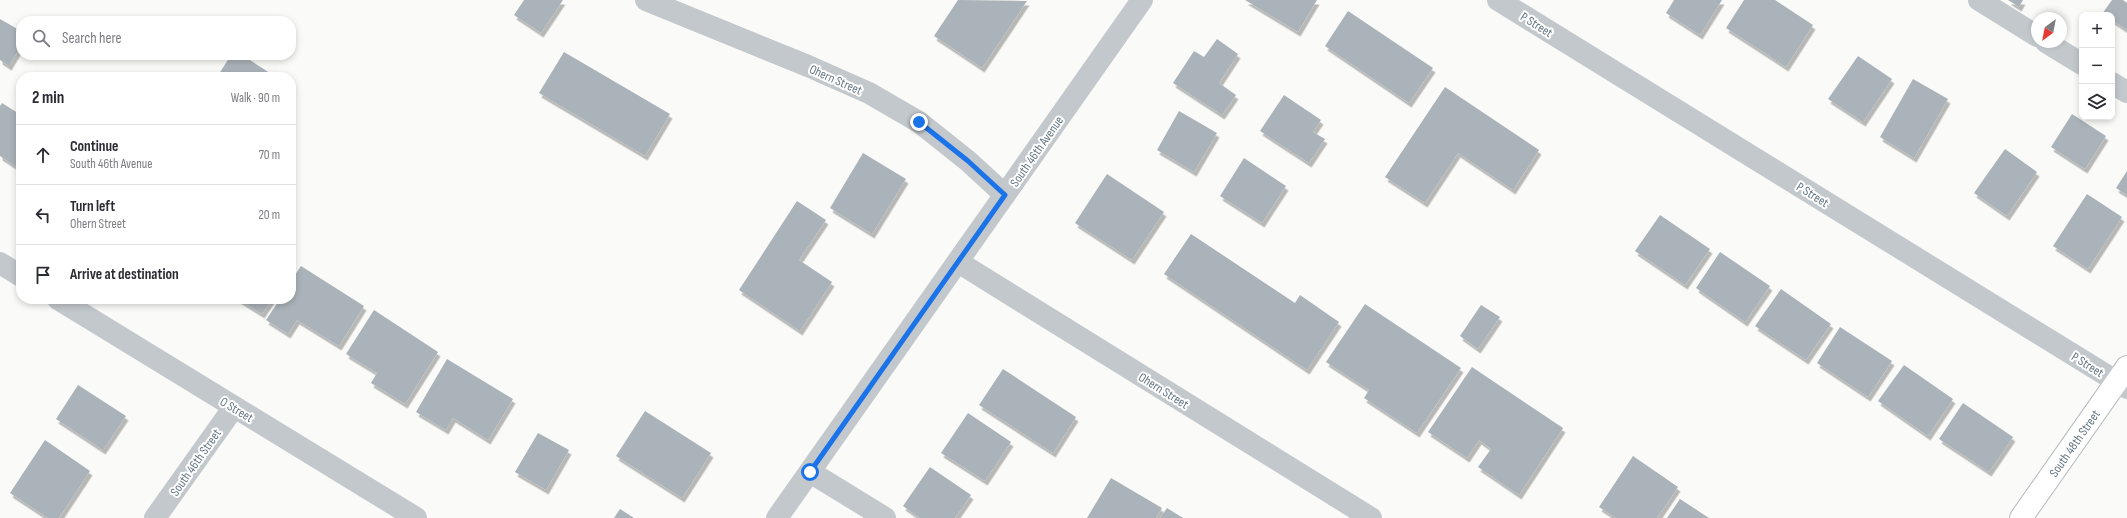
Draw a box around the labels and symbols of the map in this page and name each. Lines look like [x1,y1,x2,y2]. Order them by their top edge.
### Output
street label: P Street [1517,9,1556,41]
north arrow [2031,12,2067,48]
street label: Ohern Street [807,61,864,99]
route end [910,113,928,131]
street label: South 46th Avenue [1007,113,1067,190]
street label: P Street [1793,179,1832,211]
street label: P Street [2068,349,2107,381]
street label: Ohern Street [1135,369,1191,412]
street label: O Street [217,394,256,426]
street label: South 48th Street [2046,407,2104,480]
street label: South 46th Street [167,426,225,499]
route start [801,463,819,481]

